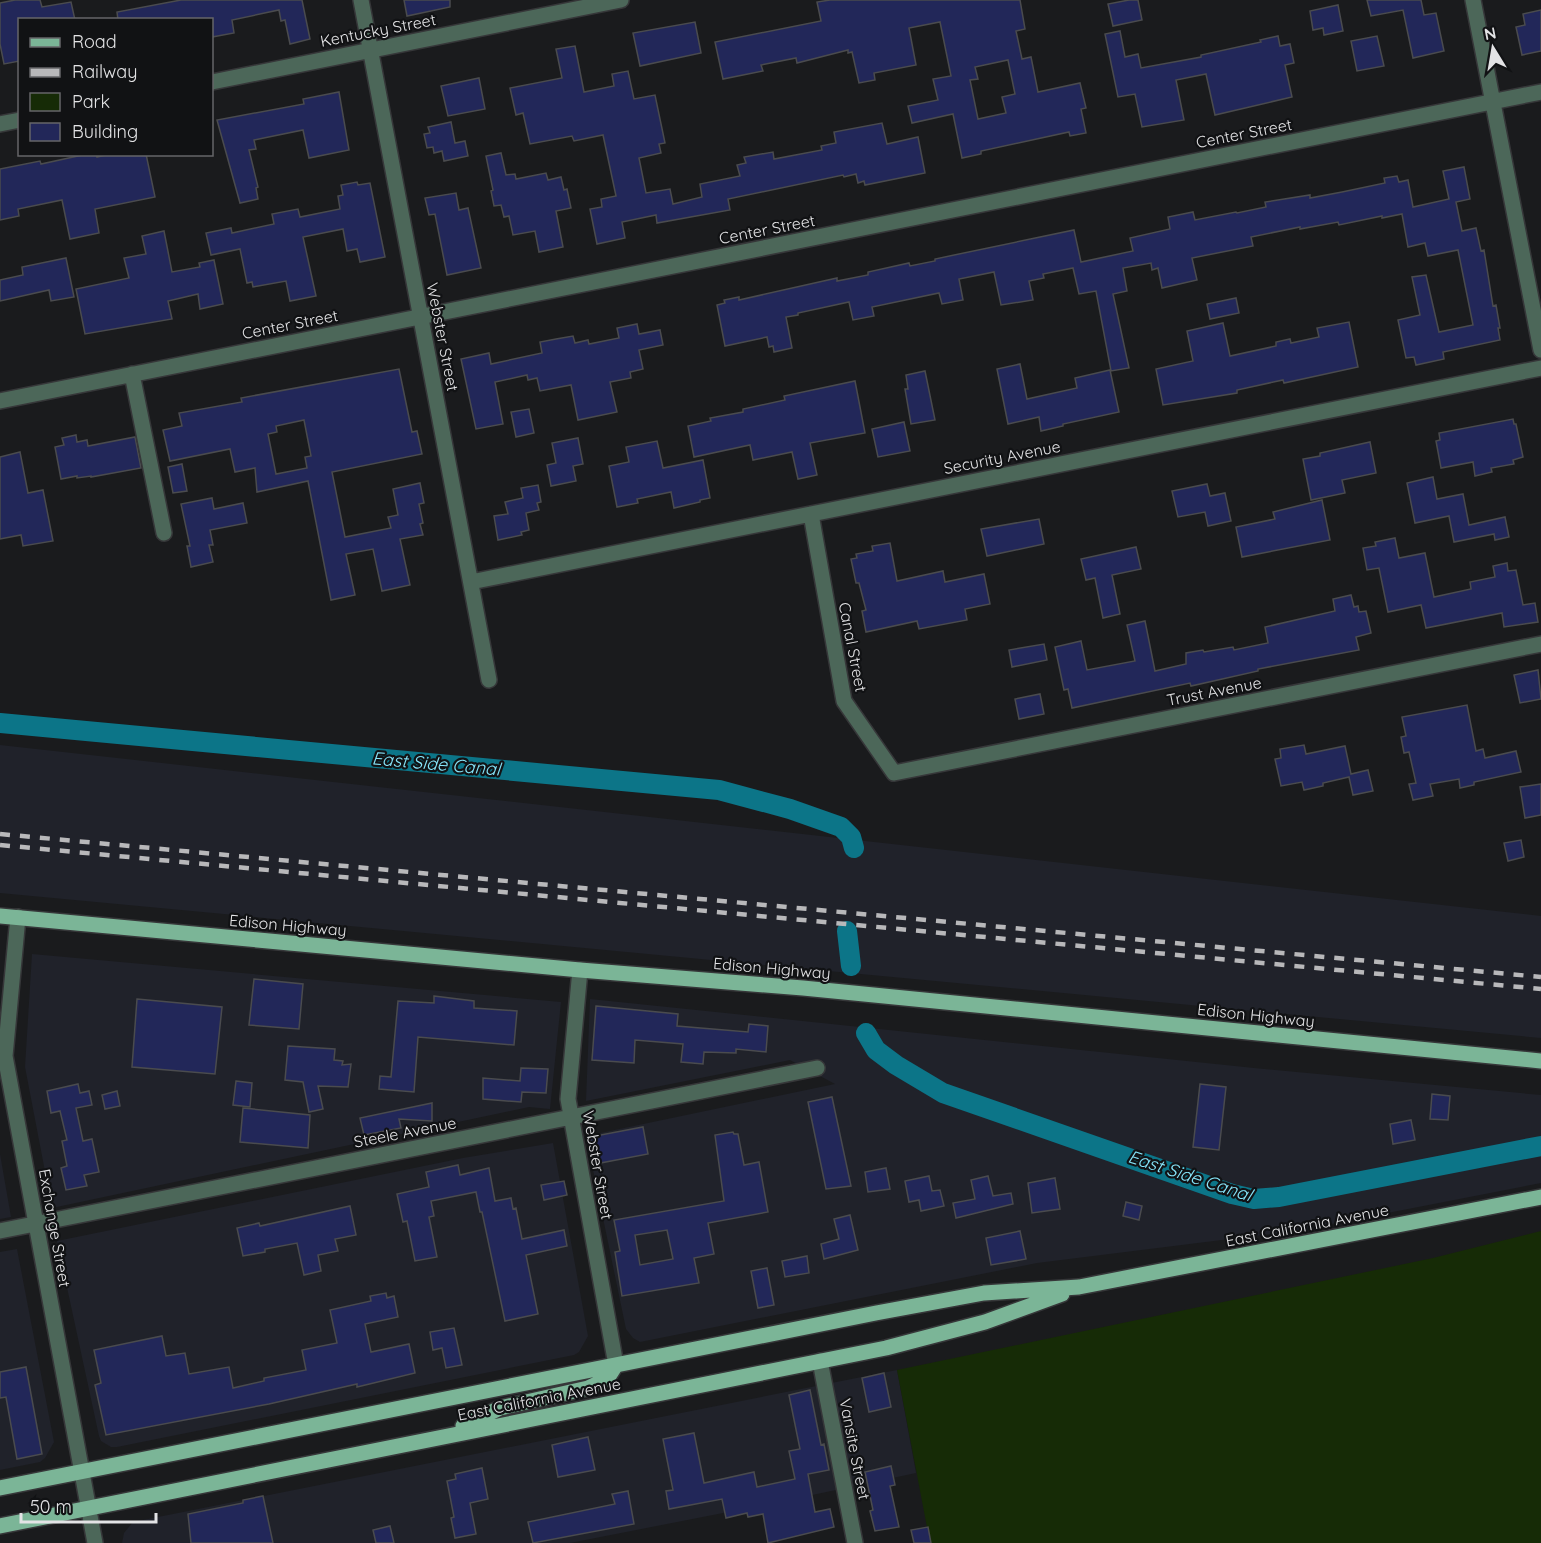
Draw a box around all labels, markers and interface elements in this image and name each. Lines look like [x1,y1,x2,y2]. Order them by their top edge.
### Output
street label: Kentucky Street [319,9,437,51]
legend [18,18,213,156]
north arrow [1463,18,1523,78]
text: N [1482,22,1498,44]
text: Road [72,30,117,53]
text: Railway [72,60,138,83]
text: Park [72,90,110,113]
street label: Center Street [1194,114,1294,152]
text: Building [72,120,138,143]
street label: Center Street [717,210,817,248]
street label: Webster Street [423,281,463,393]
street label: Center Street [240,305,340,343]
street label: Security Avenue [942,436,1062,478]
street label: Canal Street [835,600,871,694]
street label: Trust Avenue [1165,672,1263,710]
water label: East Side Canal [371,746,503,781]
street label: Edison Highway [228,910,348,940]
street label: Edison Highway [712,953,832,983]
street label: Edison Highway [1196,999,1316,1031]
street label: Webster Street [579,1109,617,1221]
street label: Steele Avenue [352,1112,458,1152]
water label: East Side Canal [1125,1145,1257,1207]
street label: Exchange Street [35,1167,75,1289]
street label: East California Avenue [1224,1199,1390,1251]
street label: East California Avenue [456,1373,622,1425]
street label: Vansite Street [835,1397,875,1501]
scale bar [21,1486,156,1524]
text: 50 m [30,1495,72,1518]

